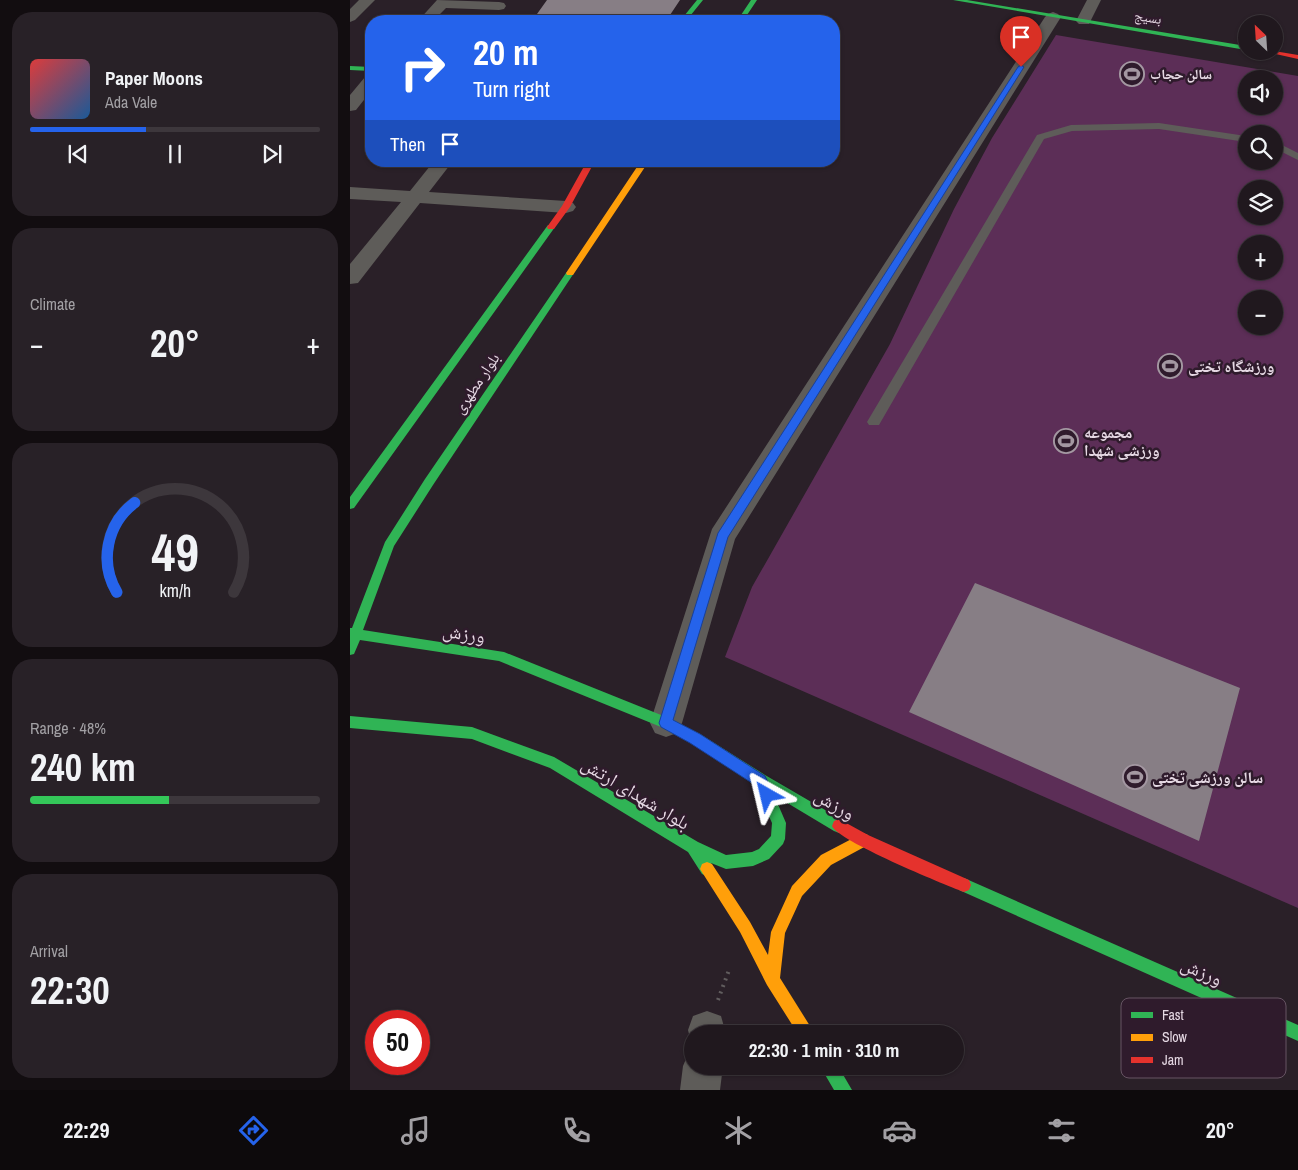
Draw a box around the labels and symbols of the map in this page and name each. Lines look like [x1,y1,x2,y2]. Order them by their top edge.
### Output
street label: بسیج [1133,6,1163,29]
north arrow [1238,15,1282,60]
pin [1000,16,1042,67]
sports icon: سالن حجاب [1119,61,1145,87]
place label: سالن حجاب [1150,65,1212,83]
street label: بلوار مطهری [448,348,504,418]
sports icon: ورزشگاه تختی [1157,353,1183,379]
place label: ورزشگاه تختی [1188,355,1275,377]
place label: مجموعه ورزشی شهدا [1084,421,1160,461]
sports icon: مجموعه ورزشی شهدا [1053,428,1079,454]
street label: ورزش [441,617,487,649]
street label: بلوار شهدای ارتش [577,750,695,836]
sports icon: سالن ورزشی تختی [1122,764,1148,790]
place label: سالن ورزشی تختی [1152,766,1263,788]
position arrow [740,768,792,820]
street label: ورزش [810,782,860,826]
street label: ورزش [1177,950,1227,992]
legend [1121,998,1286,1078]
text: Fast [1162,1006,1184,1024]
speed limit sign: 50 [365,1010,430,1075]
text: Slow [1162,1028,1188,1046]
text: Jam [1162,1051,1184,1069]

